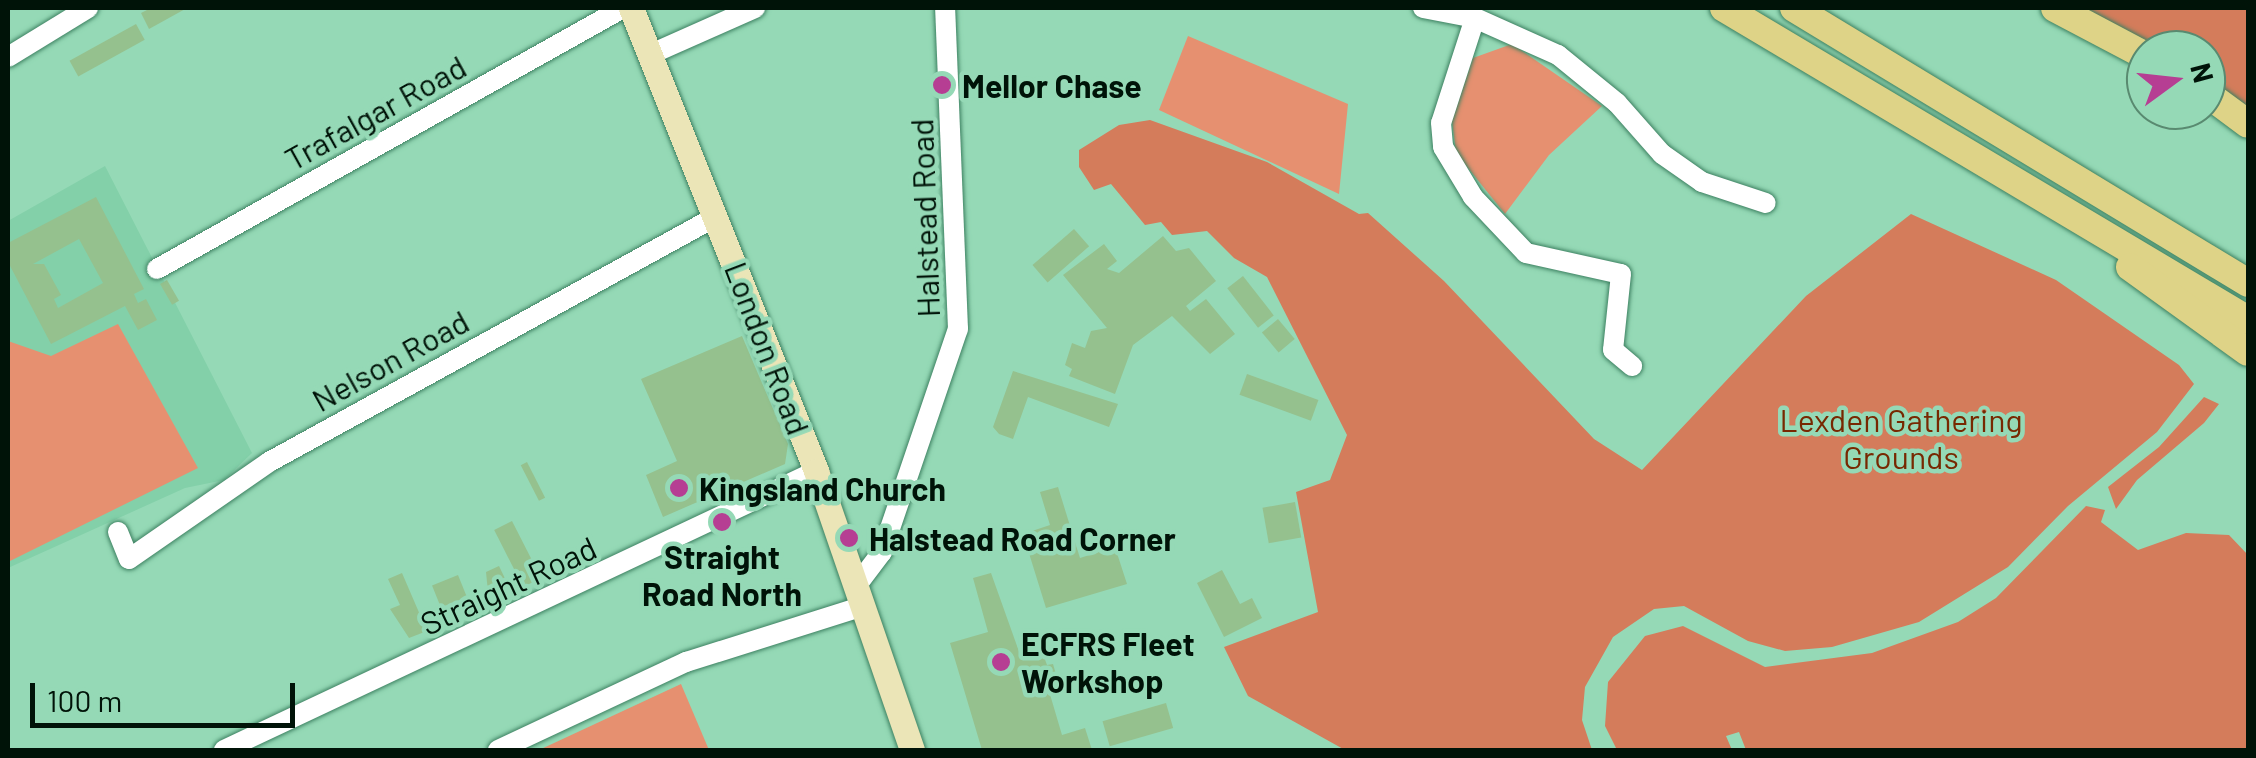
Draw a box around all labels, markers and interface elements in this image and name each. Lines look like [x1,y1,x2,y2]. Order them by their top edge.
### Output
north arrow [2126,30,2226,130]
street label: Trafalgar Road [278,46,472,178]
text: N [2184,59,2222,86]
place label: Mellor Chase [962,66,1142,104]
marker: Mellor Chase [931,74,953,96]
street label: Halstead Road [901,118,947,318]
street label: London Road [717,256,819,440]
street label: Nelson Road [305,301,475,419]
park label: Lexden Gathering Grounds [1779,401,2023,476]
place label: Kingsland Church [699,469,946,507]
marker: Kingsland Church [668,477,690,499]
marker: Straight Road North [711,511,733,533]
place label: Halstead Road Corner [869,519,1176,557]
marker: Halstead Road Corner [838,527,860,549]
street label: Straight Road [414,528,602,642]
place label: Straight Road North [642,538,802,613]
place label: ECFRS Fleet Workshop [1021,625,1195,700]
marker: ECFRS Fleet Workshop [990,651,1012,673]
scale bar [35,663,300,725]
text: 100 m [47,682,122,718]

